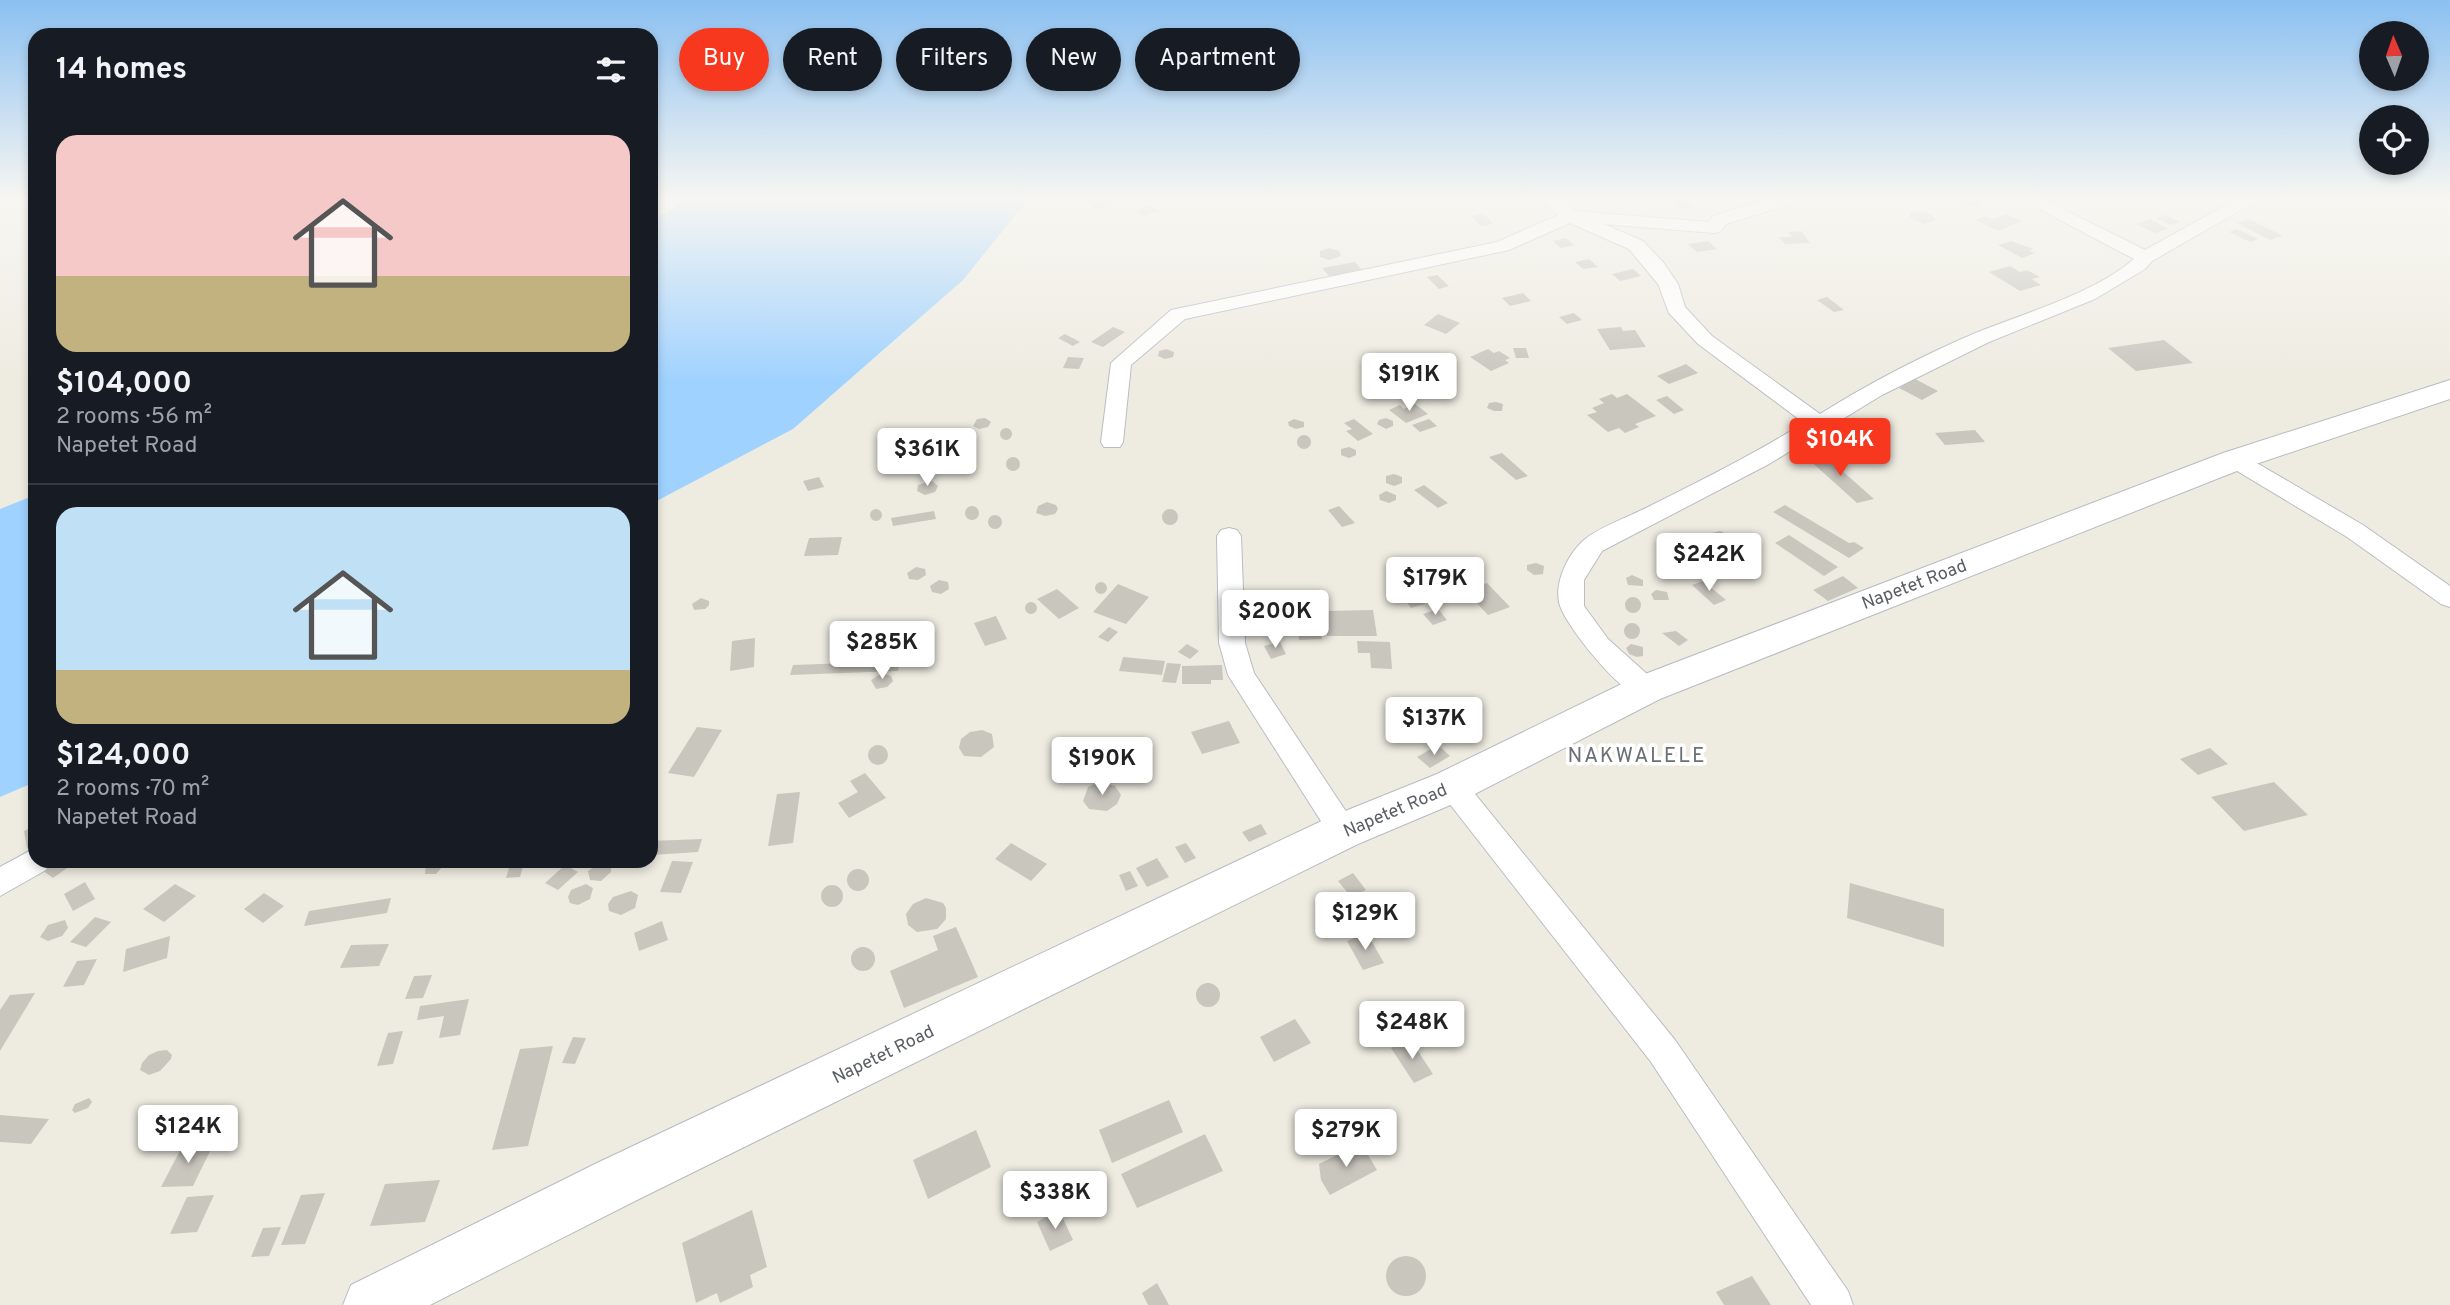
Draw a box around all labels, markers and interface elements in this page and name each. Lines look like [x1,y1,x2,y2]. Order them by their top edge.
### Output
north arrow [2359,21,2429,91]
map controls [2359,21,2429,175]
chip: Buy [679,28,769,91]
chip: Rent [783,28,882,91]
chip: Filters [896,28,1012,91]
chip: New [1026,28,1121,91]
chip: Apartment [1135,28,1300,91]
icon: filters [592,51,630,89]
text: 14 homes [56,52,187,89]
button: locate [2359,105,2429,175]
icon: home [280,180,406,306]
pin: $191K [1360,354,1458,413]
text: $191K [1378,361,1440,390]
text: $104,000 [56,366,192,403]
text: 2 rooms · 56 m² [56,403,212,432]
pin: $104K [1791,419,1889,478]
text: $104K [1805,426,1875,455]
pin: $361K [878,428,976,488]
text: Napetet Road [56,432,197,461]
text: $361K [893,436,961,465]
pin: $242K [1660,534,1758,593]
text: $242K [1672,541,1746,570]
icon: home [280,552,406,678]
street label: Napetet Road [1859,555,1970,616]
pin: $179K [1386,558,1484,617]
text: $179K [1402,565,1468,594]
pin: $200K [1226,590,1324,650]
text: $200K [1238,598,1312,627]
pin: $285K [833,622,931,681]
text: $285K [846,629,918,658]
pin: $137K [1385,698,1483,757]
text: $137K [1401,705,1467,734]
text: $124,000 [56,738,191,775]
pin: $190K [1053,738,1151,797]
district label: NAKWALELE [1568,743,1706,770]
text: $190K [1068,745,1136,774]
text: 2 rooms · 70 m² [56,775,209,804]
street label: Napetet Road [1340,779,1451,844]
text: Napetet Road [56,804,197,833]
pin: $129K [1316,892,1414,952]
text: $129K [1331,900,1399,929]
pin: $248K [1363,1002,1461,1061]
text: $248K [1375,1009,1449,1038]
street label: Napetet Road [829,1021,938,1090]
pin: $124K [139,1106,237,1165]
pin: $279K [1297,1110,1395,1169]
text: $124K [154,1113,222,1142]
text: $279K [1311,1117,1381,1146]
pin: $338K [1006,1172,1104,1231]
text: $338K [1019,1179,1091,1208]

